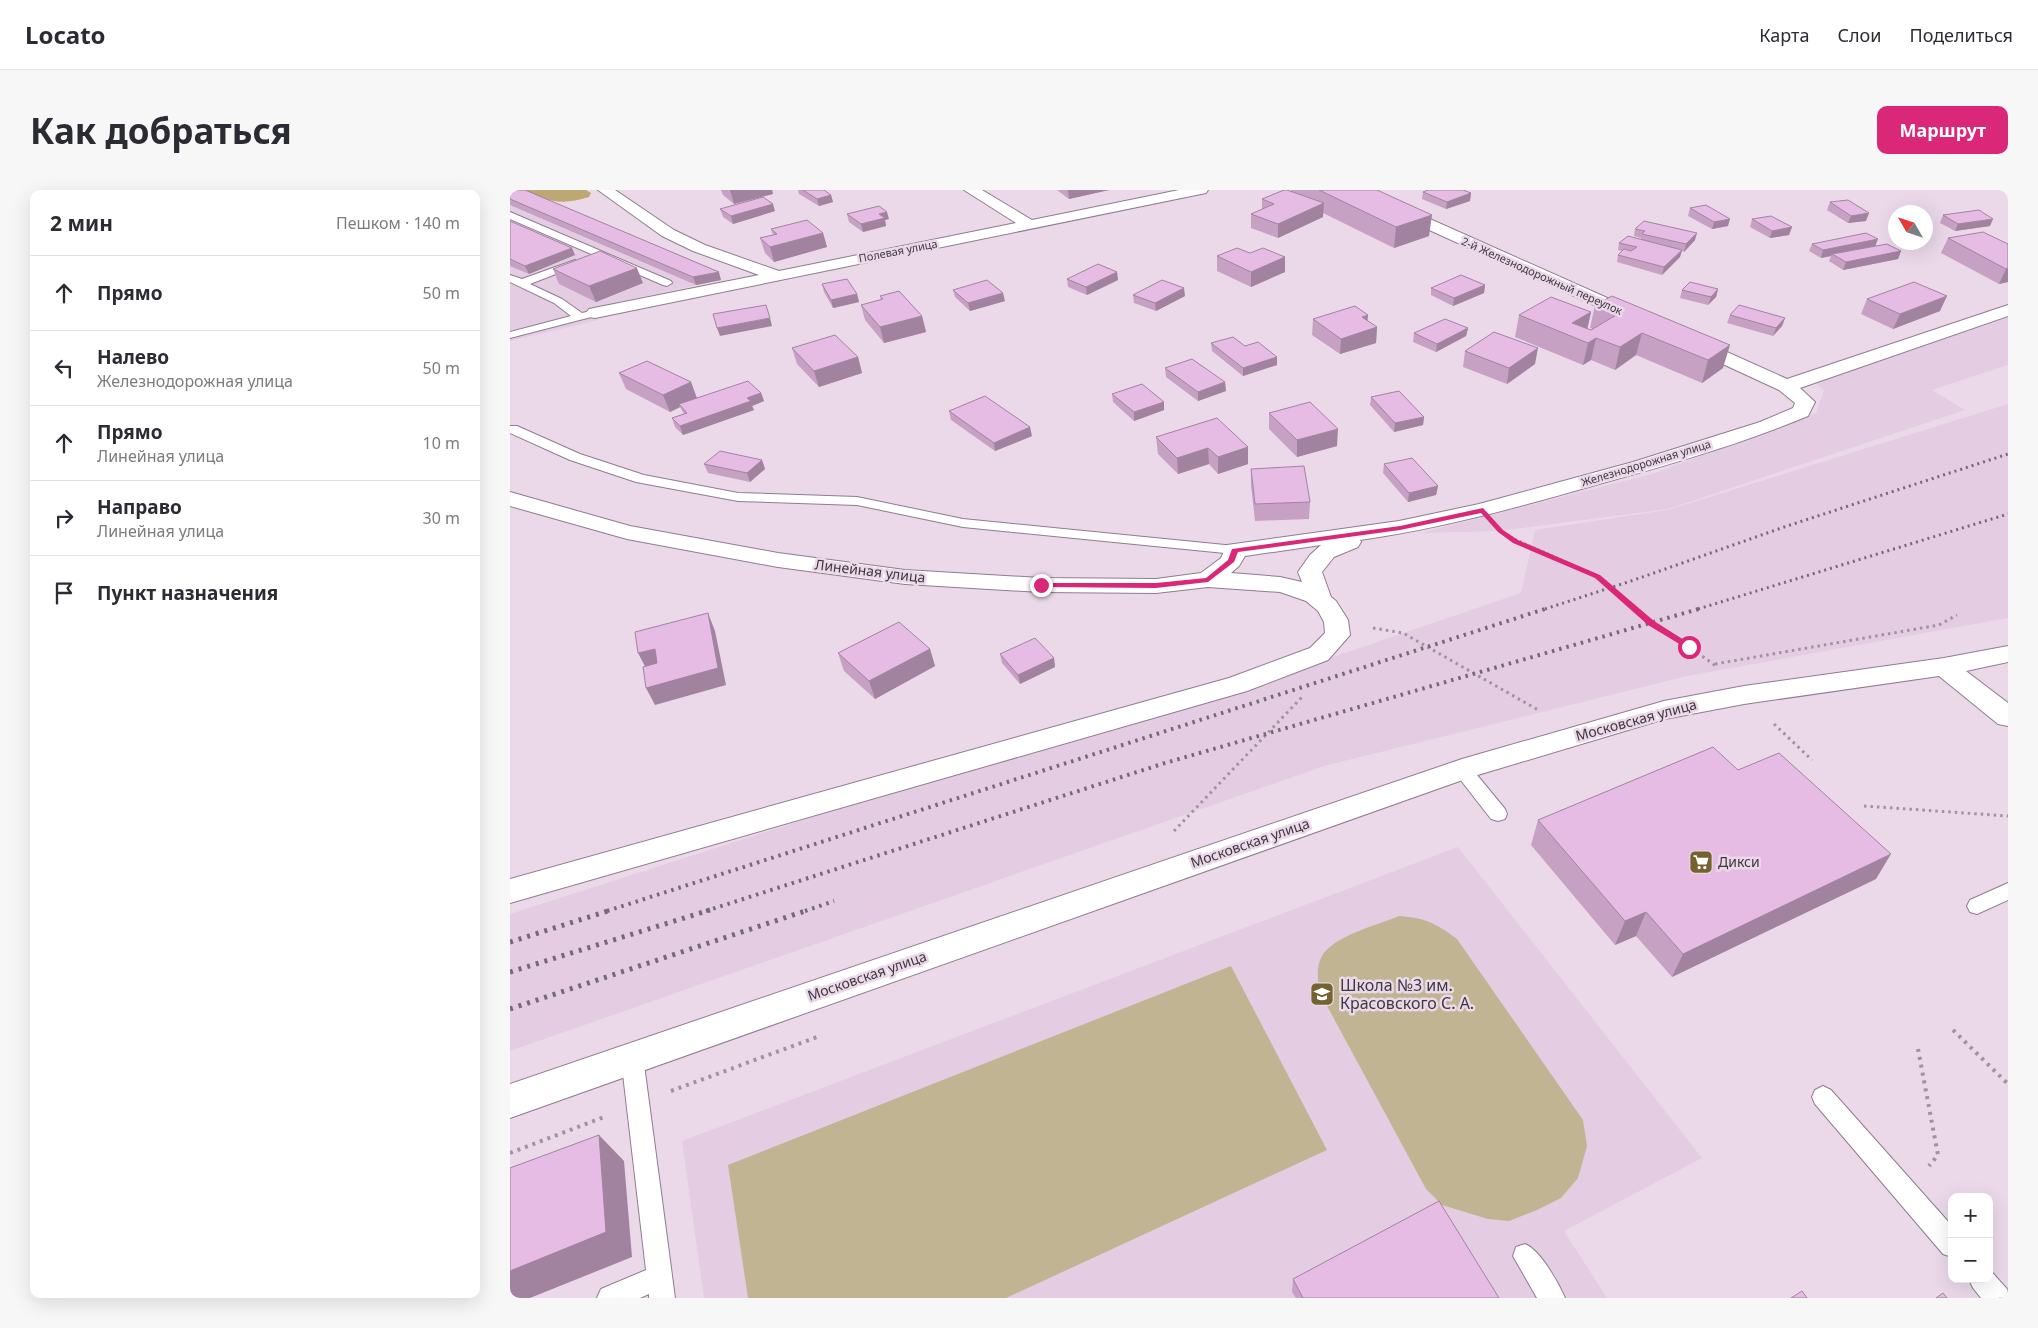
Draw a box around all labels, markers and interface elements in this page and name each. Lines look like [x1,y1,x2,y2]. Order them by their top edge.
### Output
text: Locato [25,18,106,51]
text: Карта [1759,23,1809,47]
text: Слои [1837,23,1881,47]
text: Поделиться [1909,23,2013,47]
button: Маршрут [1877,106,2008,154]
text: Как добраться [30,107,292,154]
north arrow [1888,205,1933,250]
text: 2 мин [50,209,113,237]
text: Пешком · 140 m [336,212,460,234]
street label: 2-й Железнодорожный переулок [1459,233,1625,318]
street label: Полевая улица [857,236,939,265]
icon: ahead [50,279,78,307]
text: Прямо [97,280,163,306]
text: 50 m [423,282,460,304]
text: Налево [97,344,169,370]
icon: left [50,354,78,382]
text: 50 m [423,357,460,379]
text: Железнодорожная улица [97,370,293,392]
text: Прямо [97,419,163,445]
icon: ahead [50,429,78,457]
text: 10 m [423,432,460,454]
street label: Железнодорожная улица [1579,436,1712,489]
text: Линейная улица [97,445,224,467]
text: Направо [97,494,182,520]
icon: right [50,504,78,532]
text: 30 m [423,507,460,529]
text: Линейная улица [97,520,224,542]
street label: Линейная улица [814,554,926,587]
route end [1030,574,1053,597]
icon: arrive [50,579,78,607]
text: Пункт назначения [97,580,278,606]
route start [1678,636,1701,659]
street label: Московская улица [1573,694,1698,745]
street label: Московская улица [1188,813,1312,872]
supermarket icon: Дикси [1688,849,1714,875]
place label: Дикси [1718,852,1760,871]
street label: Московская улица [805,946,929,1005]
place label: Школа №3 им. Красовского С. А. [1340,974,1474,1014]
school or university icon: Школа №3 им. Красовского С. А. [1309,981,1335,1007]
map controls [1948,1193,1993,1283]
button: + [1948,1193,1993,1238]
button: − [1948,1238,1993,1283]

